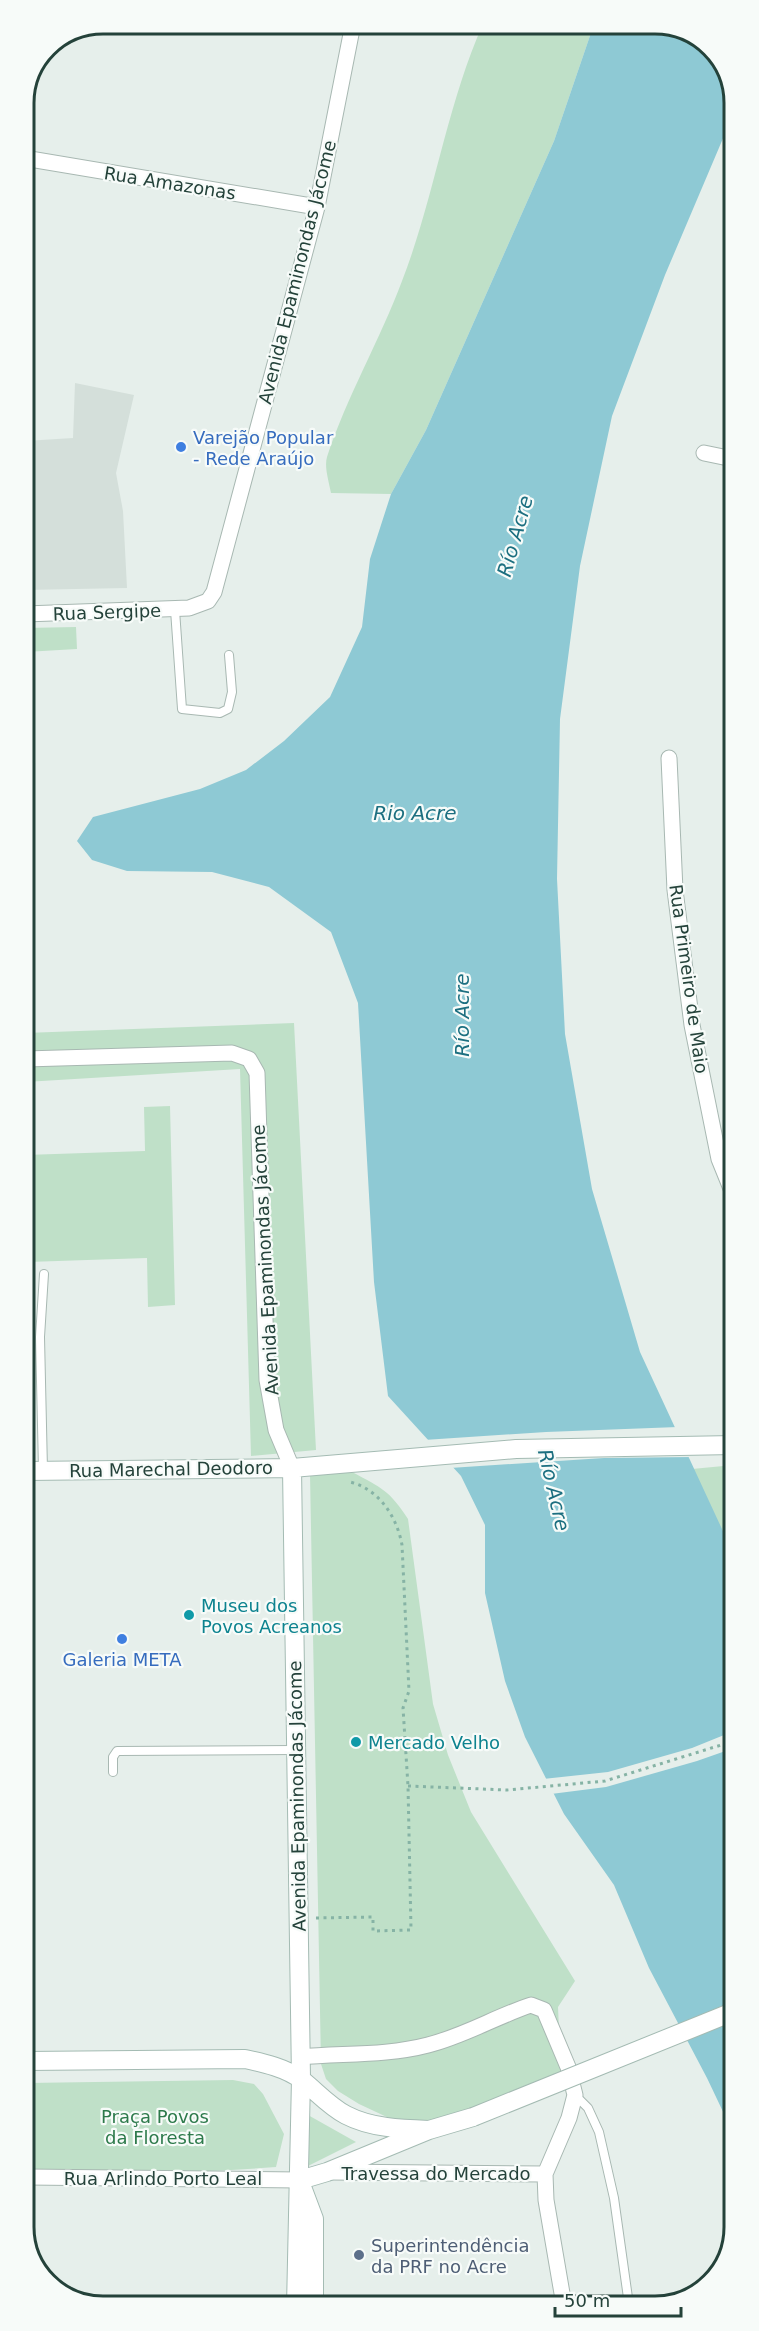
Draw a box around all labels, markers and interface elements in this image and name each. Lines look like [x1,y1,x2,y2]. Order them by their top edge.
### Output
street label: Avenida Epaminondas Jácome [254,138,340,406]
street label: Rua Amazonas [103,162,237,204]
place label: Varejão Popular - Rede Araújo [193,427,334,469]
marker: Varejão Popular - Rede Araújo [174,440,188,454]
water label: Río Acre [492,493,538,579]
street label: Rua Sergipe [52,600,162,624]
water label: Rio Acre [373,801,457,825]
street label: Rua Primeiro de Maio [665,883,713,1075]
water label: Río Acre [450,973,474,1057]
street label: Avenida Epaminondas Jácome [247,1124,283,1396]
water label: Río Acre [533,1447,575,1533]
street label: Rua Marechal Deodoro [69,1457,273,1481]
place label: Museu dos Povos Acreanos [201,1595,342,1637]
marker: Museu dos Povos Acreanos [182,1608,196,1622]
marker: Galeria META [115,1632,129,1646]
place label: Galeria META [62,1649,182,1670]
street label: Avenida Epaminondas Jácome [284,1660,310,1932]
place label: Mercado Velho [368,1732,500,1753]
marker: Mercado Velho [349,1735,363,1749]
park label: Praça Povos da Floresta [101,2106,209,2148]
street label: Travessa do Mercado [340,2163,531,2184]
street label: Rua Arlindo Porto Leal [64,2168,262,2189]
place label: Superintendência da PRF no Acre [371,2235,530,2277]
marker: Superintendência da PRF no Acre [352,2248,366,2262]
scale bar [555,2280,681,2318]
text: 50 m [564,2290,610,2311]

